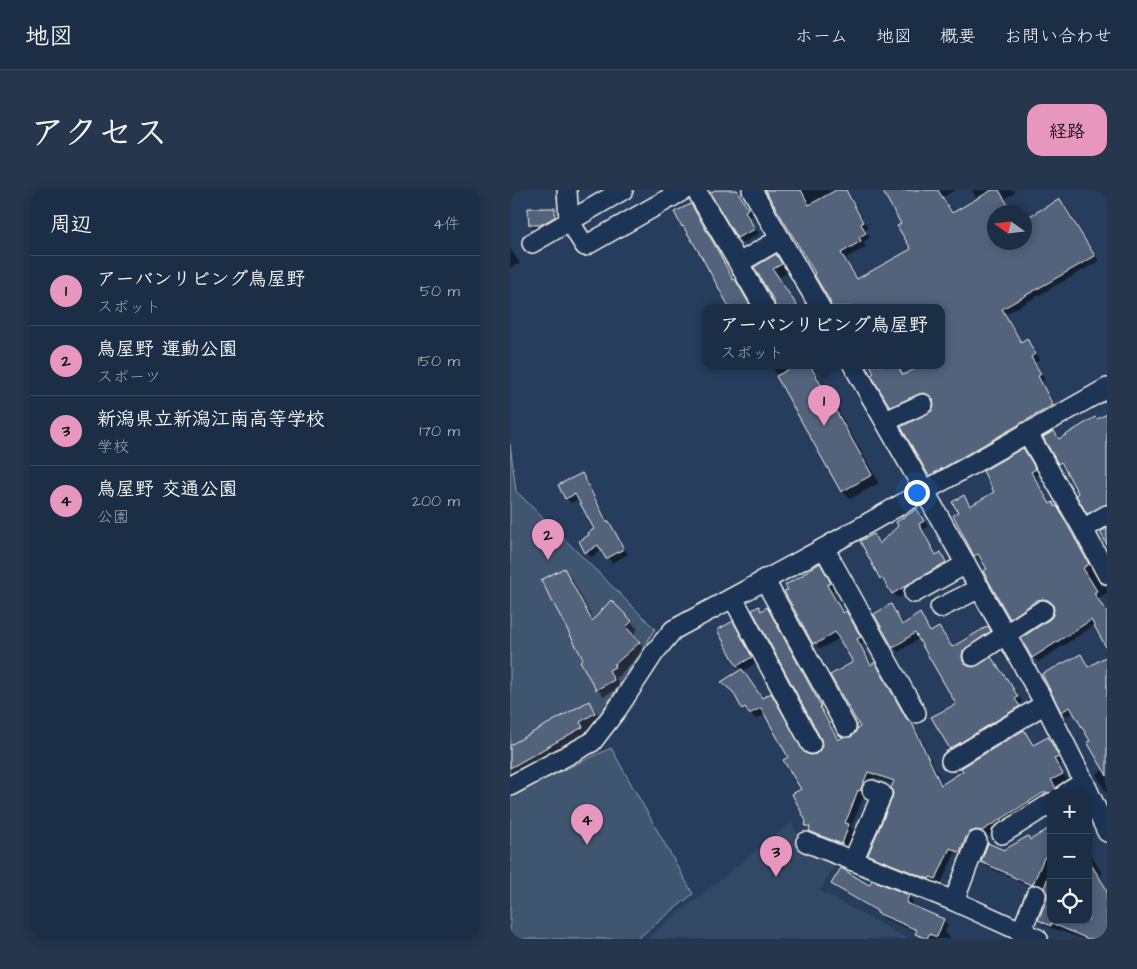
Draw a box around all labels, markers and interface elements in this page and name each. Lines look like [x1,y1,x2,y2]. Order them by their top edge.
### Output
text: 地図 [25,20,73,54]
text: ホーム [795,24,848,49]
text: 地図 [876,24,912,49]
text: 概要 [940,24,976,49]
text: お問い合わせ [1004,24,1112,49]
button: 経路 [1027,104,1107,156]
text: アクセス [30,109,168,158]
north arrow [987,205,1032,250]
text: 周辺 [50,210,92,239]
text: 4件 [433,213,460,235]
text: アーバンリビング鳥屋野 [97,266,305,293]
text: 1 [65,280,67,302]
text: 50 m [420,280,460,302]
text: スポット [97,296,161,318]
popup [703,304,945,369]
text: アーバンリビング鳥屋野 [720,312,928,339]
text: 鳥屋野 運動公園 [97,336,238,363]
text: スポット [720,342,784,364]
text: 2 [61,350,71,372]
text: 150 m [418,350,460,372]
text: スポーツ [97,366,161,388]
pin: 1 [808,385,840,426]
text: 新潟県立新潟江南高等学校 [97,406,325,433]
text: 3 [62,420,70,442]
text: 170 m [419,420,460,442]
text: 学校 [97,436,129,458]
text: 鳥屋野 交通公園 [97,476,238,503]
your location [904,480,930,506]
text: 4 [61,490,71,512]
text: 200 m [412,490,460,512]
text: 公園 [97,506,129,528]
pin: 2 [532,519,564,560]
map controls [1047,789,1092,924]
button: + [1047,789,1092,834]
pin: 4 [571,804,603,845]
button: − [1047,834,1092,879]
pin: 3 [760,836,792,877]
button: locate [1047,879,1092,924]

